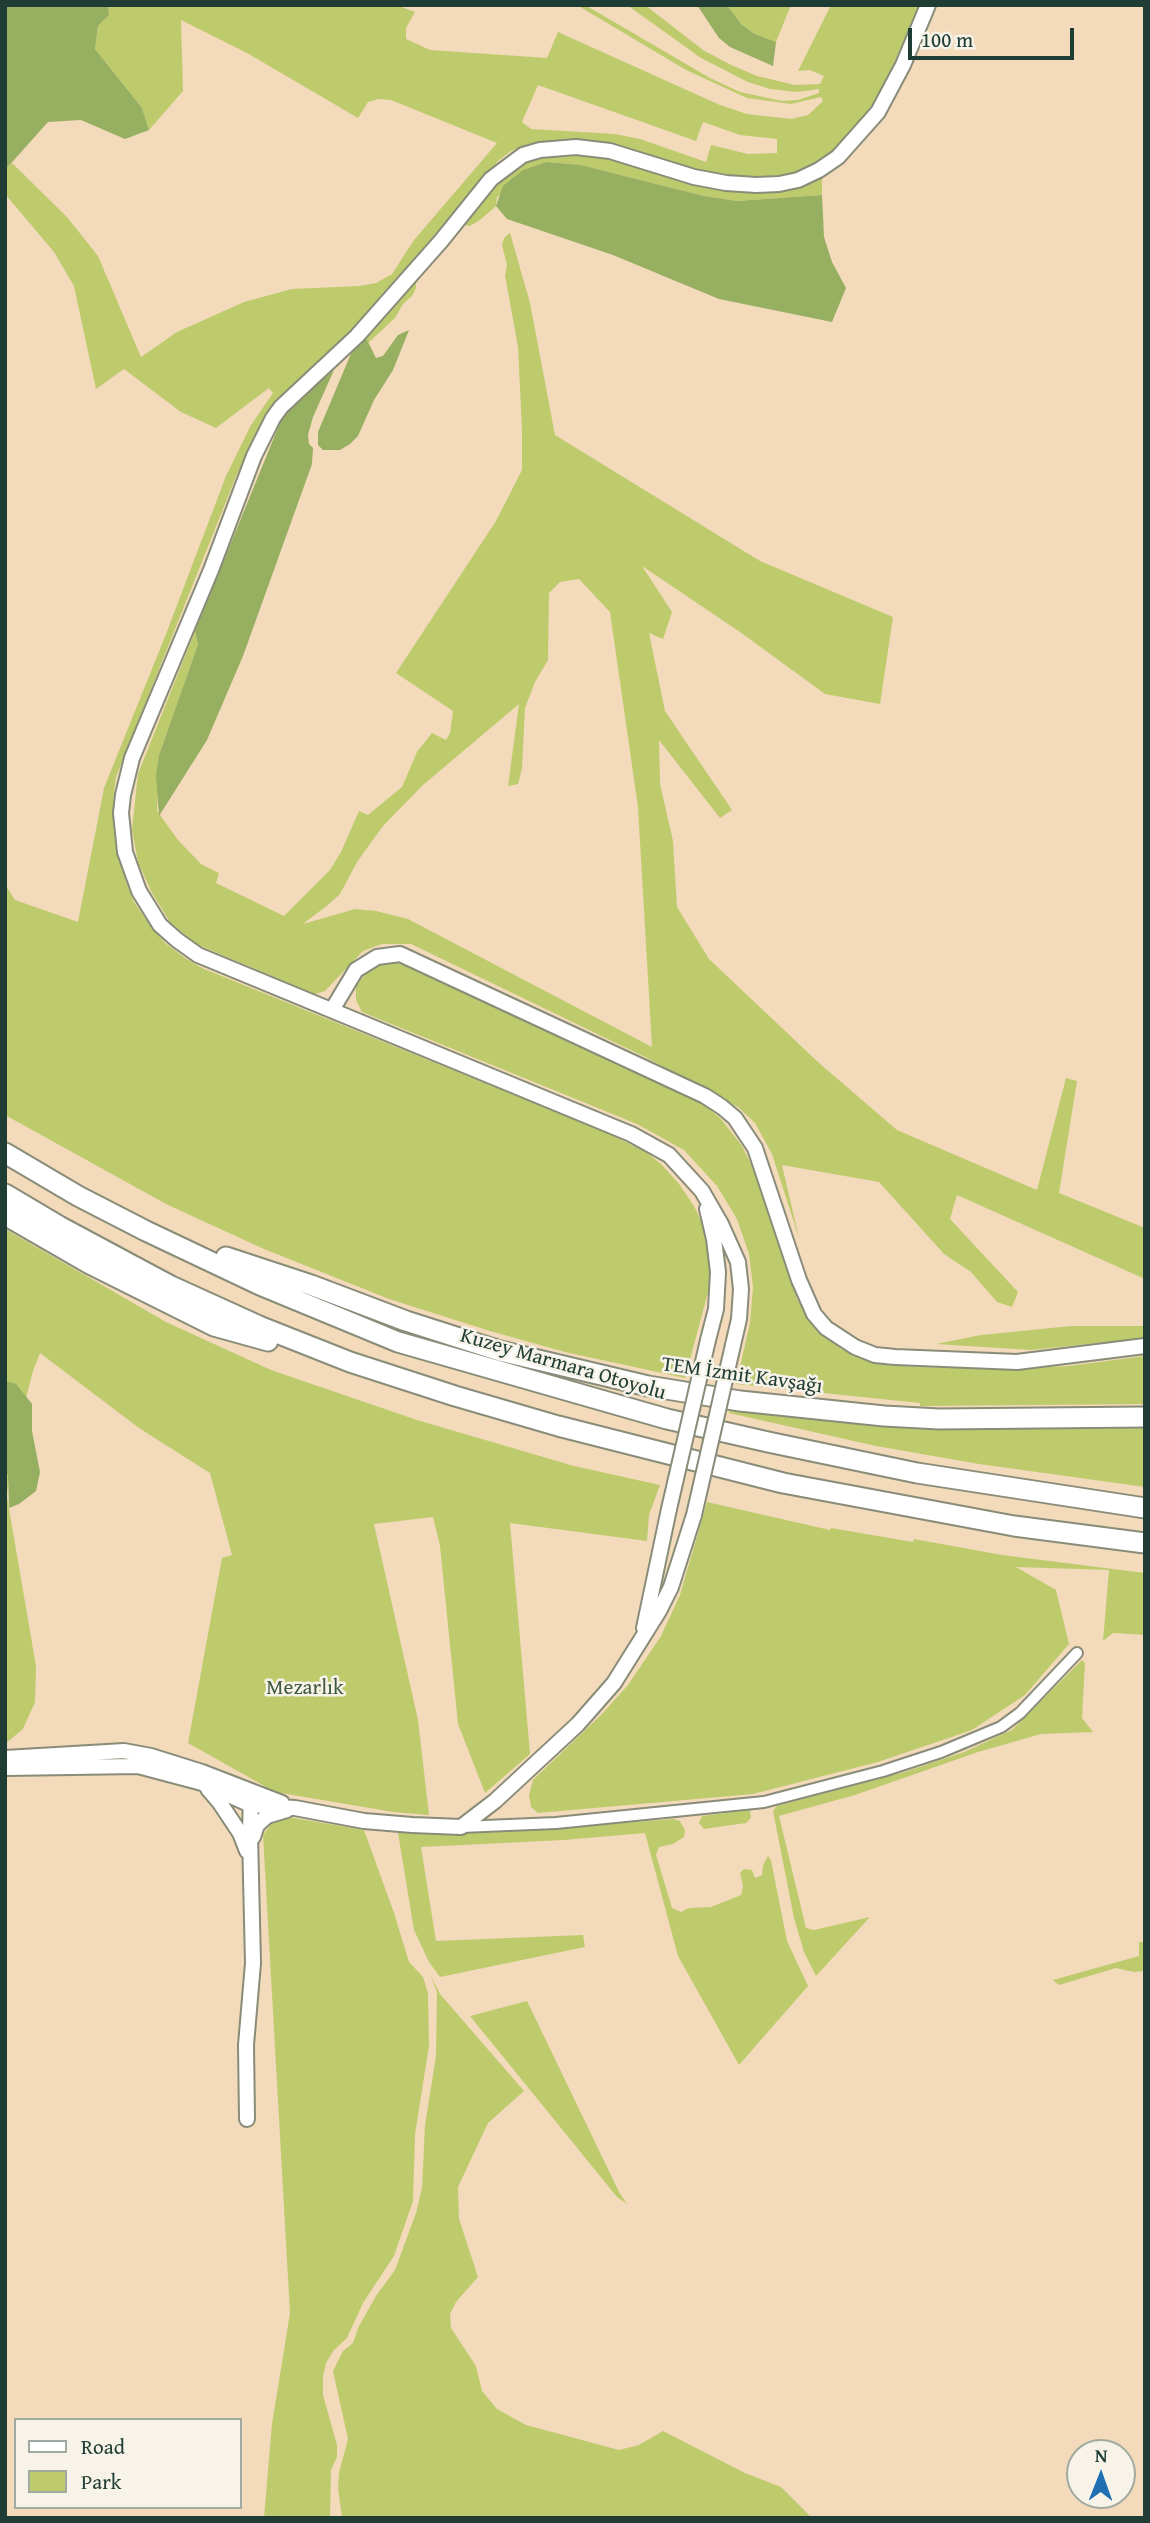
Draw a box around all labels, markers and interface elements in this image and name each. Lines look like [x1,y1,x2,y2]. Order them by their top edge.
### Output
scale bar [912,14,1078,58]
text: 100 m [921,24,973,55]
street label: Kuzey Marmara Otoyolu [457,1324,669,1406]
street label: TEM İzmit Kavşağı [660,1352,824,1400]
park label: Mezarlık [266,1676,344,1702]
legend [14,2418,242,2509]
text: Road [81,2431,125,2462]
north arrow [1066,2439,1136,2509]
text: N [1095,2441,1108,2469]
text: Park [81,2466,122,2497]

